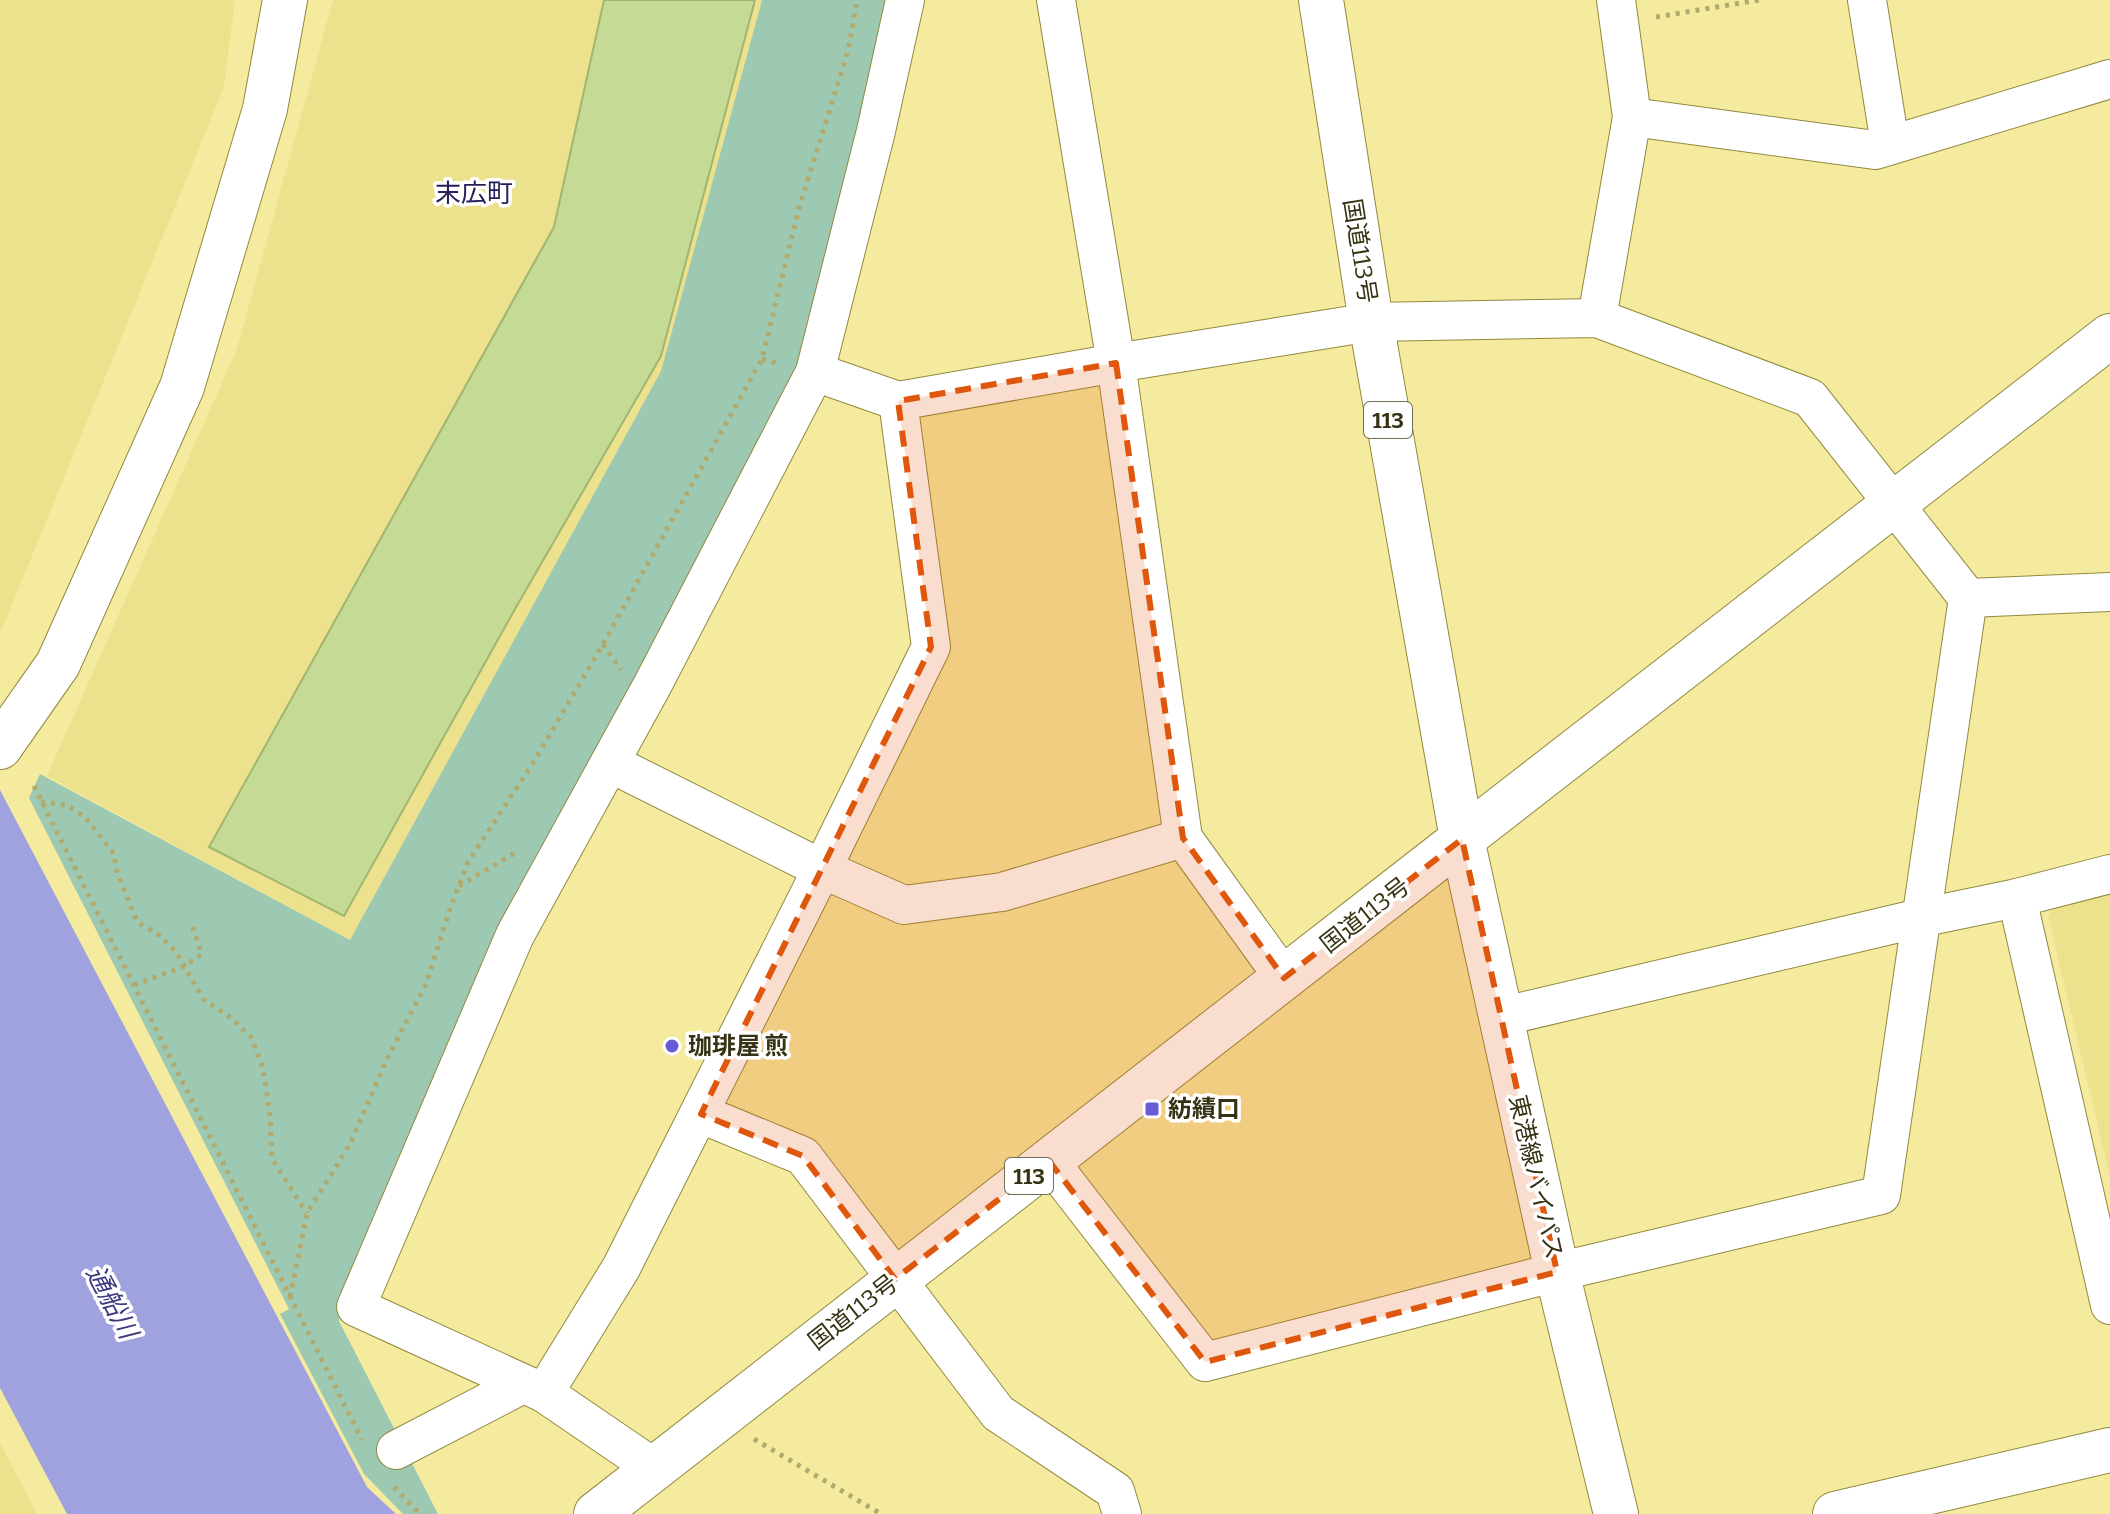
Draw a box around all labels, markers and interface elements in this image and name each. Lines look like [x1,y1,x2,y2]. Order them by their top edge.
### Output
district label: 末広町 [435,178,513,209]
street label: 国道113号 [1338,197,1382,305]
road number: 113 [1364,402,1412,438]
street label: 国道113号 [1315,872,1415,958]
place label: 珈琲屋 煎 [688,1032,788,1060]
marker: 珈琲屋 煎 [663,1037,681,1055]
street label: 東港線バイパス [1504,1092,1568,1262]
place label: 紡績口 [1168,1095,1240,1123]
marker: 紡績口 [1143,1100,1161,1118]
road number: 113 [1005,1158,1053,1194]
water label: 通船川 [80,1261,145,1347]
street label: 国道113号 [803,1269,903,1355]

